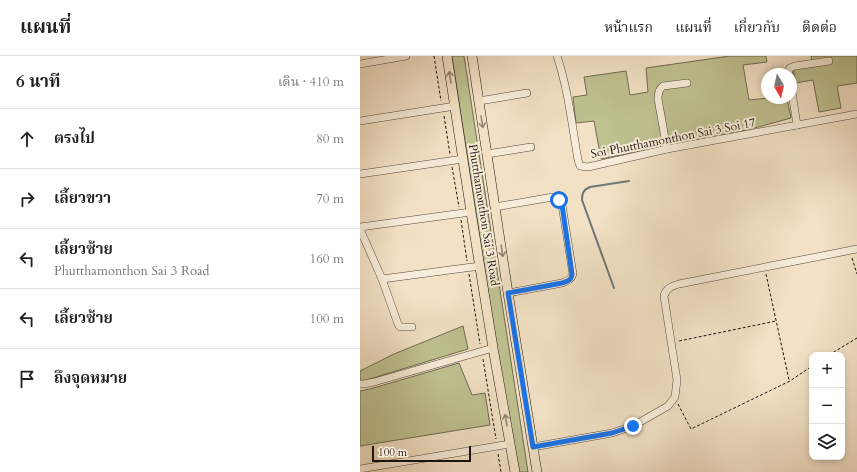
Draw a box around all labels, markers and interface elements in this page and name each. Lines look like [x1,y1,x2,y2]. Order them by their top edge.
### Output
text: แผนที่ [20,14,71,40]
text: หน้าแรก [604,18,653,37]
text: แผนที่ [675,18,712,37]
text: เกี่ยวกับ [734,18,780,37]
text: ติดต่อ [802,18,837,37]
north arrow [761,68,797,104]
text: 6 นาที [16,70,60,93]
one-way arrow [446,71,454,84]
text: เดิน · 410 m [278,73,344,91]
street label: Soi Phutthamonthon Sai 3 Soi 17 [589,114,757,162]
one-way arrow [478,115,486,128]
icon: ahead [16,128,38,150]
text: ตรงไป [54,128,95,148]
text: 80 m [316,130,344,148]
street label: Phutthamonthon Sai 3 Road [465,143,503,288]
icon: right [16,188,38,210]
text: เลี้ยวขวา [54,188,111,208]
text: 70 m [316,190,344,208]
route start [550,191,568,209]
text: เลี้ยวซ้าย [54,239,113,259]
one-way arrow [498,244,506,257]
icon: left [16,248,38,270]
text: 160 m [310,250,344,268]
text: Phutthamonthon Sai 3 Road [54,262,209,280]
icon: left [16,308,38,330]
text: เลี้ยวซ้าย [54,308,113,328]
text: 100 m [310,310,344,328]
map controls [809,352,845,460]
button: + [809,352,845,388]
icon: arrive [16,368,38,390]
text: ถึงจุดหมาย [54,368,127,388]
button: − [809,388,845,424]
one-way arrow [502,414,510,427]
route end [624,417,642,435]
button: layers [809,424,845,460]
scale bar [372,444,471,463]
text: 100 m [378,445,407,460]

